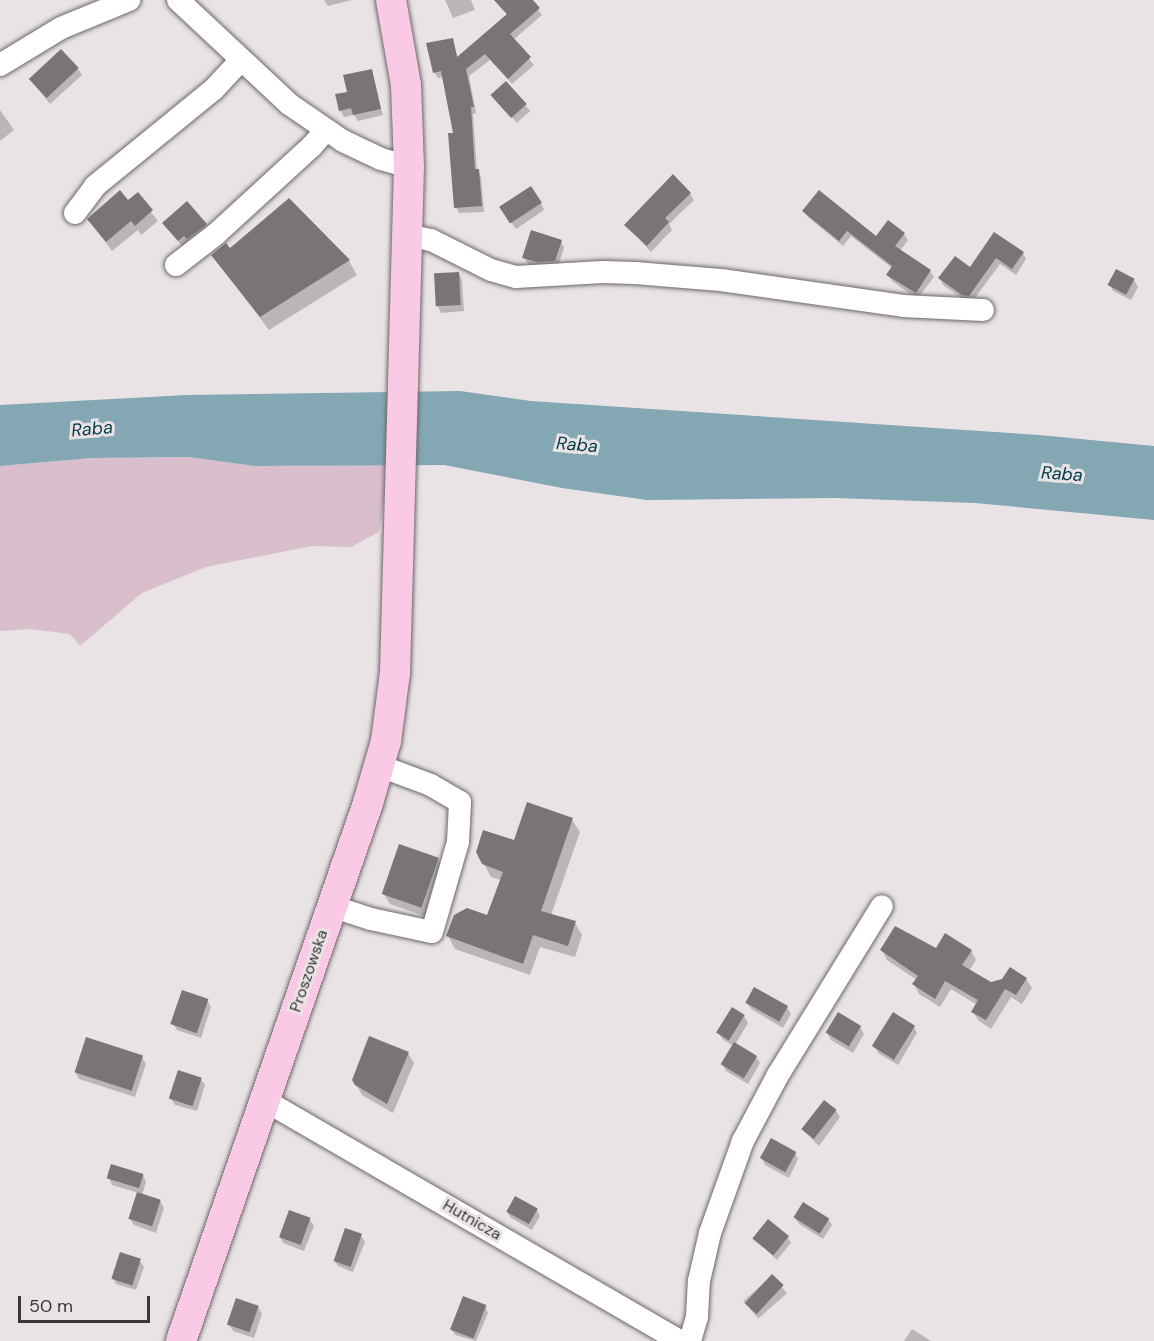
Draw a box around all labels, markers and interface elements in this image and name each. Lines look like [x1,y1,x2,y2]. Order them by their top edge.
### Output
water label: Raba [70,416,114,442]
water label: Raba [555,432,599,458]
water label: Raba [1040,462,1084,486]
street label: Proszowska [286,927,332,1015]
street label: Hutnicza [439,1196,505,1244]
scale bar [21,1284,153,1322]
text: 50 m [29,1294,73,1318]

